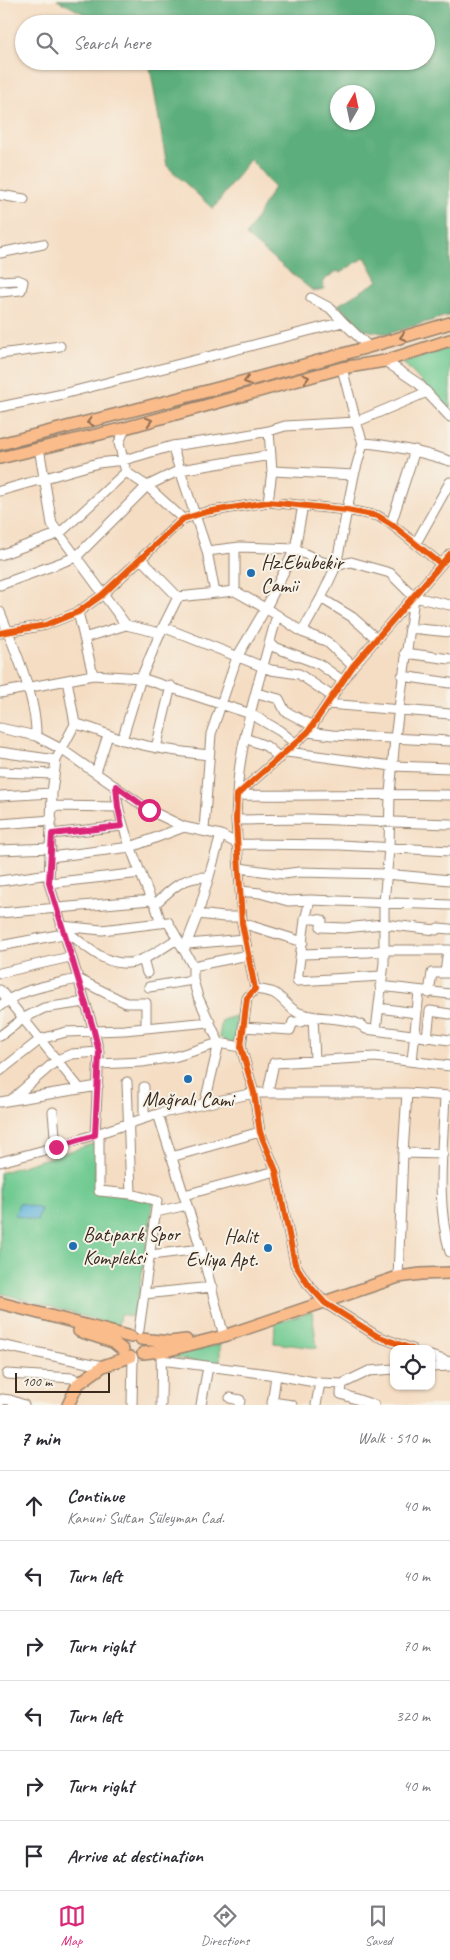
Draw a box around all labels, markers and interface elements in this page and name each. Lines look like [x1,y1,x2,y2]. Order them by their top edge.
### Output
search box [15,15,435,70]
icon: search [33,29,61,57]
text: Search here [73,31,150,55]
north arrow [330,85,375,130]
one-way arrow [400,331,408,341]
one-way arrow [301,374,310,384]
one-way arrow [243,375,251,385]
one-way arrow [86,416,94,426]
one-way arrow [145,416,154,427]
place label: Hz.Ebubekir Camii [261,550,345,598]
marker: Hz.Ebubekir Camii [245,567,257,579]
route start [138,799,161,822]
marker: Mağralı Cami [182,1073,194,1085]
place label: Mağralı Cami [142,1087,236,1112]
route end [45,1136,68,1159]
place label: Batıpark Spor Kompleksi [83,1222,181,1270]
place label: Halit Evliya Apt. [186,1224,260,1272]
marker: Batıpark Spor Kompleksi [67,1240,79,1252]
marker: Halit Evliya Apt. [262,1242,274,1254]
map controls [390,1345,435,1390]
button: locate [390,1345,435,1390]
scale bar [15,1370,110,1393]
text: 100 m [22,1373,52,1390]
text: 7 min [20,1425,60,1451]
text: Walk · 510 m [358,1428,430,1448]
text: Continue [67,1484,124,1508]
icon: ahead [20,1492,48,1520]
text: 40 m [403,1496,430,1516]
text: Kanuni Sultan Süleyman Cad. [67,1508,224,1528]
icon: left [20,1562,48,1590]
text: Turn left [67,1564,122,1588]
text: 40 m [403,1566,430,1586]
icon: right [20,1632,48,1660]
text: Turn right [67,1634,134,1658]
text: 70 m [403,1636,430,1656]
icon: left [20,1702,48,1730]
text: Turn left [67,1704,122,1728]
text: 320 m [396,1706,430,1726]
icon: right [20,1772,48,1800]
text: Turn right [67,1774,134,1798]
text: 40 m [403,1776,430,1796]
icon: arrive [20,1842,48,1870]
text: Arrive at destination [67,1844,203,1868]
tab: Map [58,1902,86,1949]
tab: Directions [201,1902,249,1949]
tab: Saved [364,1902,392,1949]

